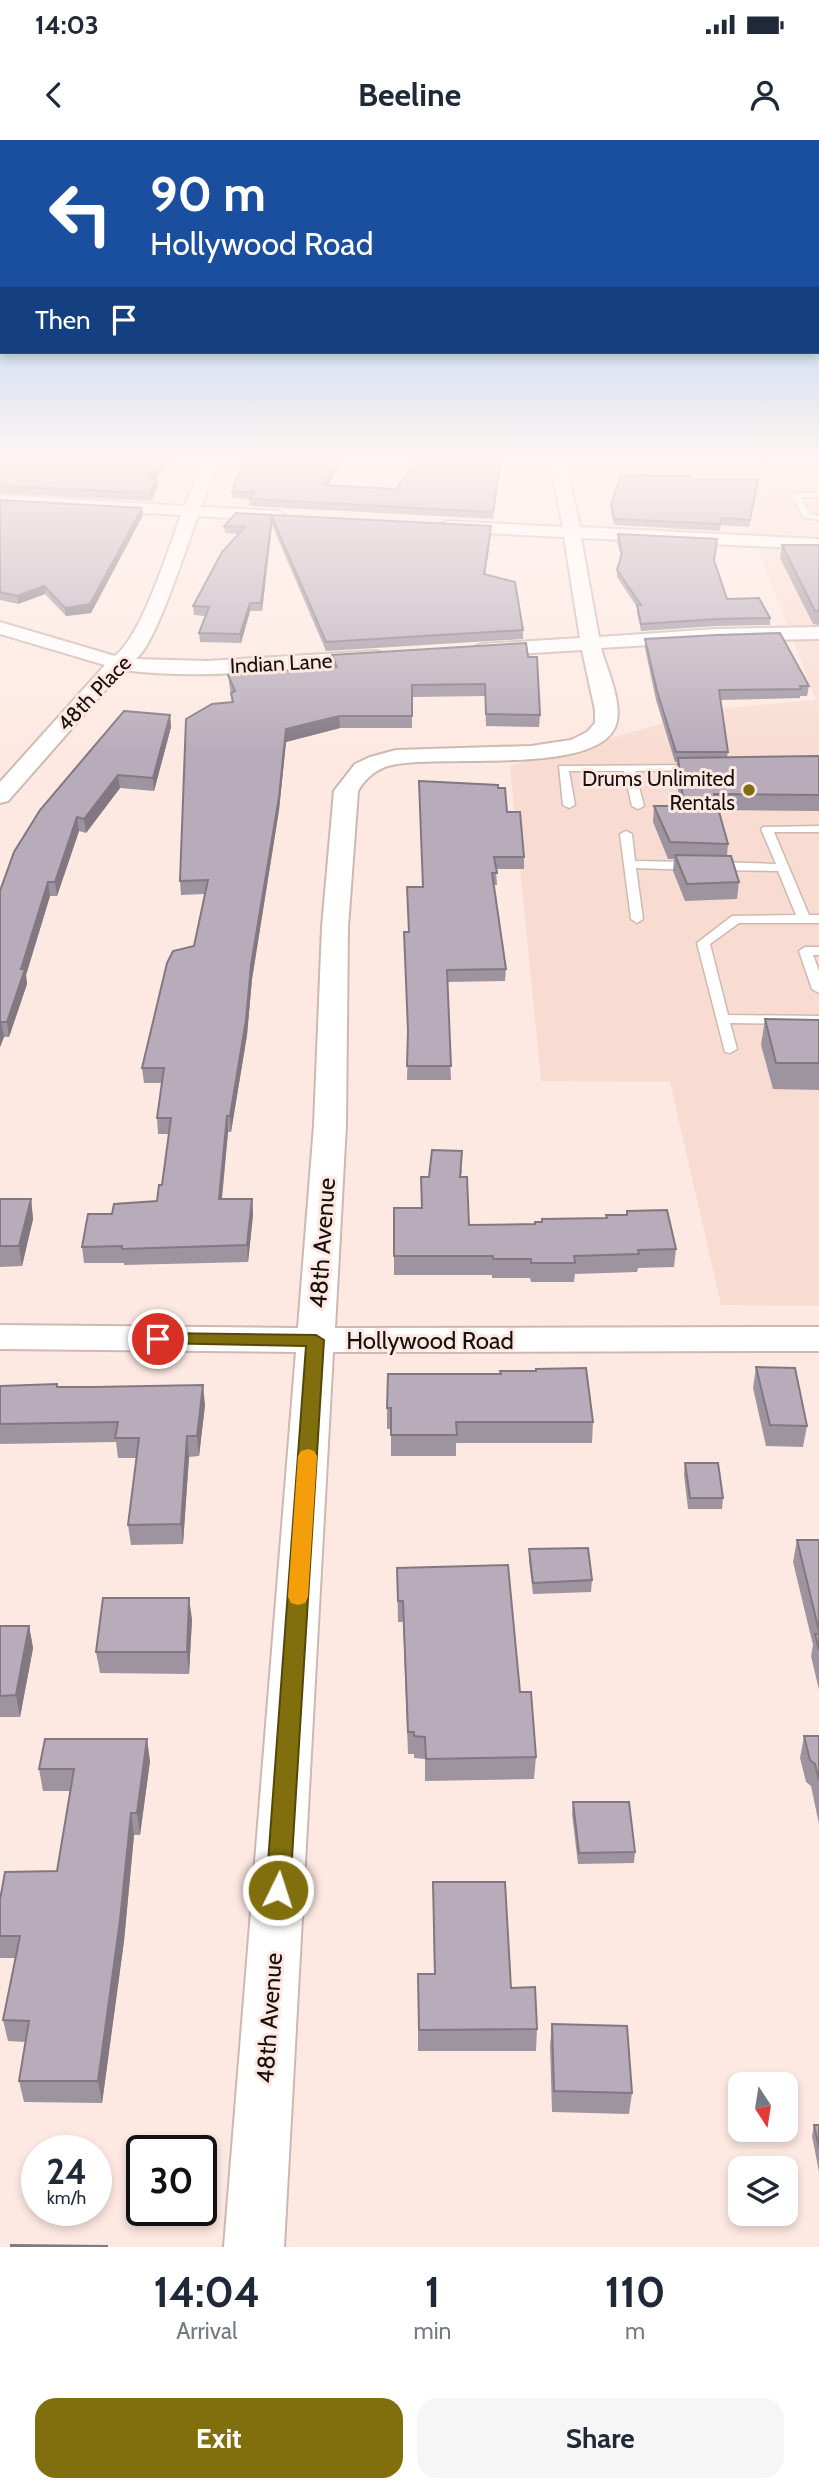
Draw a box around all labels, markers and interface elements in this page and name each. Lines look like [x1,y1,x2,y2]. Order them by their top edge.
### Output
text: 14:03 [35,9,99,41]
text: Beeline [358,75,461,114]
icon: back [35,76,73,114]
icon: person [746,76,784,114]
text: 90 m [150,164,266,223]
icon: left [35,168,126,259]
text: Hollywood Road [150,224,373,263]
icon: arrive [105,301,143,339]
text: Then [35,304,91,336]
street label: Indian Lane [229,648,333,678]
street label: 48th Place [52,650,136,736]
place label: Drums Unlimited Rentals [582,766,735,815]
marker: Drums Unlimited Rentals [741,782,757,798]
street label: 48th Avenue [303,1177,341,1309]
pin [128,1309,188,1369]
icon: arrive [139,1320,177,1358]
street label: Hollywood Road [346,1326,514,1355]
position arrow [241,1853,315,1927]
street label: 48th Avenue [250,1952,288,2084]
north arrow [728,2072,798,2142]
map controls [728,2072,798,2226]
speed limit sign: 30 [126,2135,217,2226]
text: 24 [46,2150,87,2193]
button: layers [728,2156,798,2226]
text: km/h [47,2187,86,2209]
text: 14:04 [153,2266,260,2318]
text: 1 [425,2266,440,2318]
text: 110 [605,2266,666,2318]
text: Arrival [176,2317,237,2345]
text: min [414,2317,451,2345]
text: m [625,2317,645,2345]
button: Exit [35,2398,403,2478]
button: Share [417,2398,784,2478]

